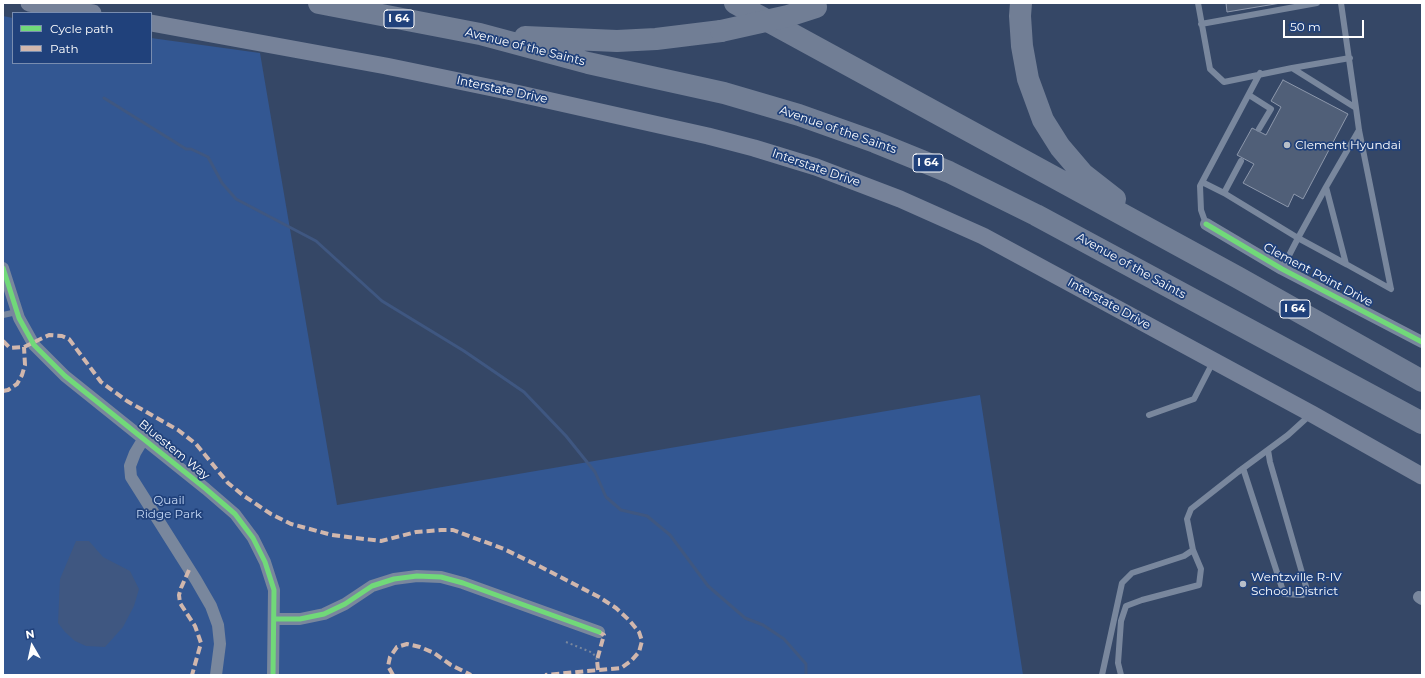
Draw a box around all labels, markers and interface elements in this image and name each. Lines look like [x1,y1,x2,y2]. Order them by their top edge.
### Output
road number: I 64 [384,10,414,28]
legend [12,12,152,64]
scale bar [1285,12,1366,38]
text: 50 m [1290,19,1321,34]
text: Cycle path [50,21,113,36]
street label: Avenue of the Saints [464,25,586,69]
text: Path [50,41,79,56]
street label: Interstate Drive [455,73,549,107]
street label: Avenue of the Saints [777,103,899,157]
place label: Clement Hyundai [1295,138,1401,152]
marker: Clement Hyundai [1282,140,1292,150]
street label: Interstate Drive [770,146,862,190]
road number: I 64 [913,154,943,172]
street label: Avenue of the Saints [1074,230,1188,302]
street label: Clement Point Drive [1261,240,1375,310]
street label: Interstate Drive [1065,275,1153,333]
road number: I 64 [1280,300,1310,318]
street label: Bluestem Way [136,417,212,483]
park label: Quail Ridge Park [136,493,202,521]
place label: Wentzville R-IV School District [1251,570,1342,598]
marker: Wentzville R-IV School District [1238,579,1248,589]
north arrow [12,626,52,666]
text: N [25,627,36,642]

